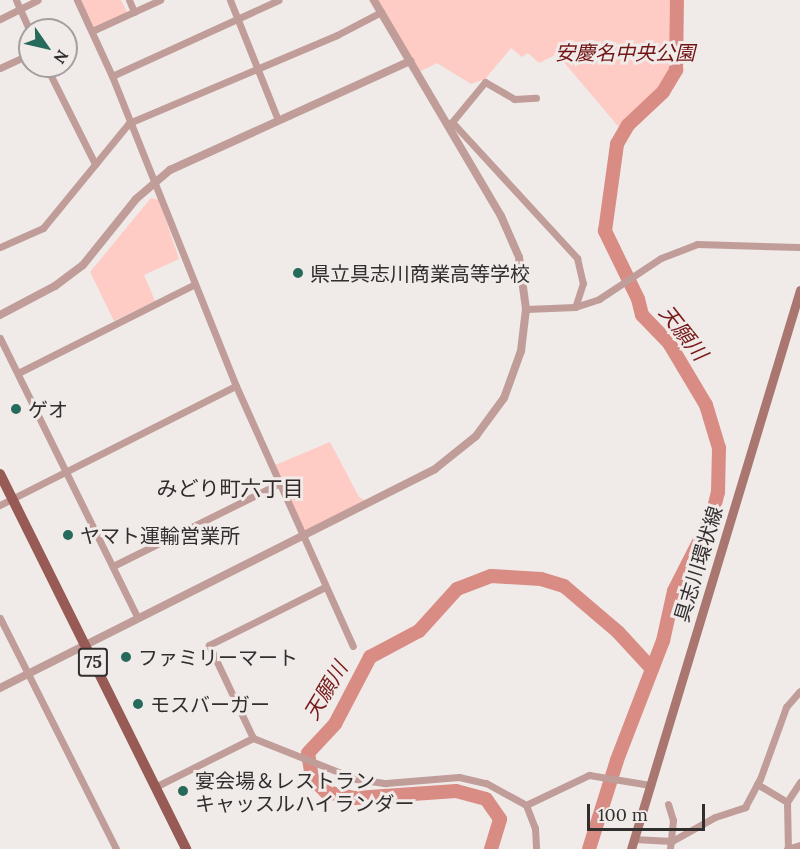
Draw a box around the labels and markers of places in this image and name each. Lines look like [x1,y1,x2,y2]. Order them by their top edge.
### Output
place label: 県立具志川商業高等学校 [310,261,530,285]
marker: 県立具志川商業高等学校 [291,266,305,280]
place label: ゲオ [28,397,68,421]
marker: ゲオ [9,402,23,416]
place label: ヤマト運輸営業所 [80,523,240,547]
marker: ヤマト運輸営業所 [61,528,75,542]
place label: ファミリーマート [138,645,298,669]
marker: ファミリーマート [119,650,133,664]
place label: モスバーガー [150,692,270,716]
marker: モスバーガー [131,697,145,711]
place label: 宴会場＆レストラン キャッスルハイランダー [195,768,415,815]
marker: 宴会場＆レストラン キャッスルハイランダー [176,784,190,798]

